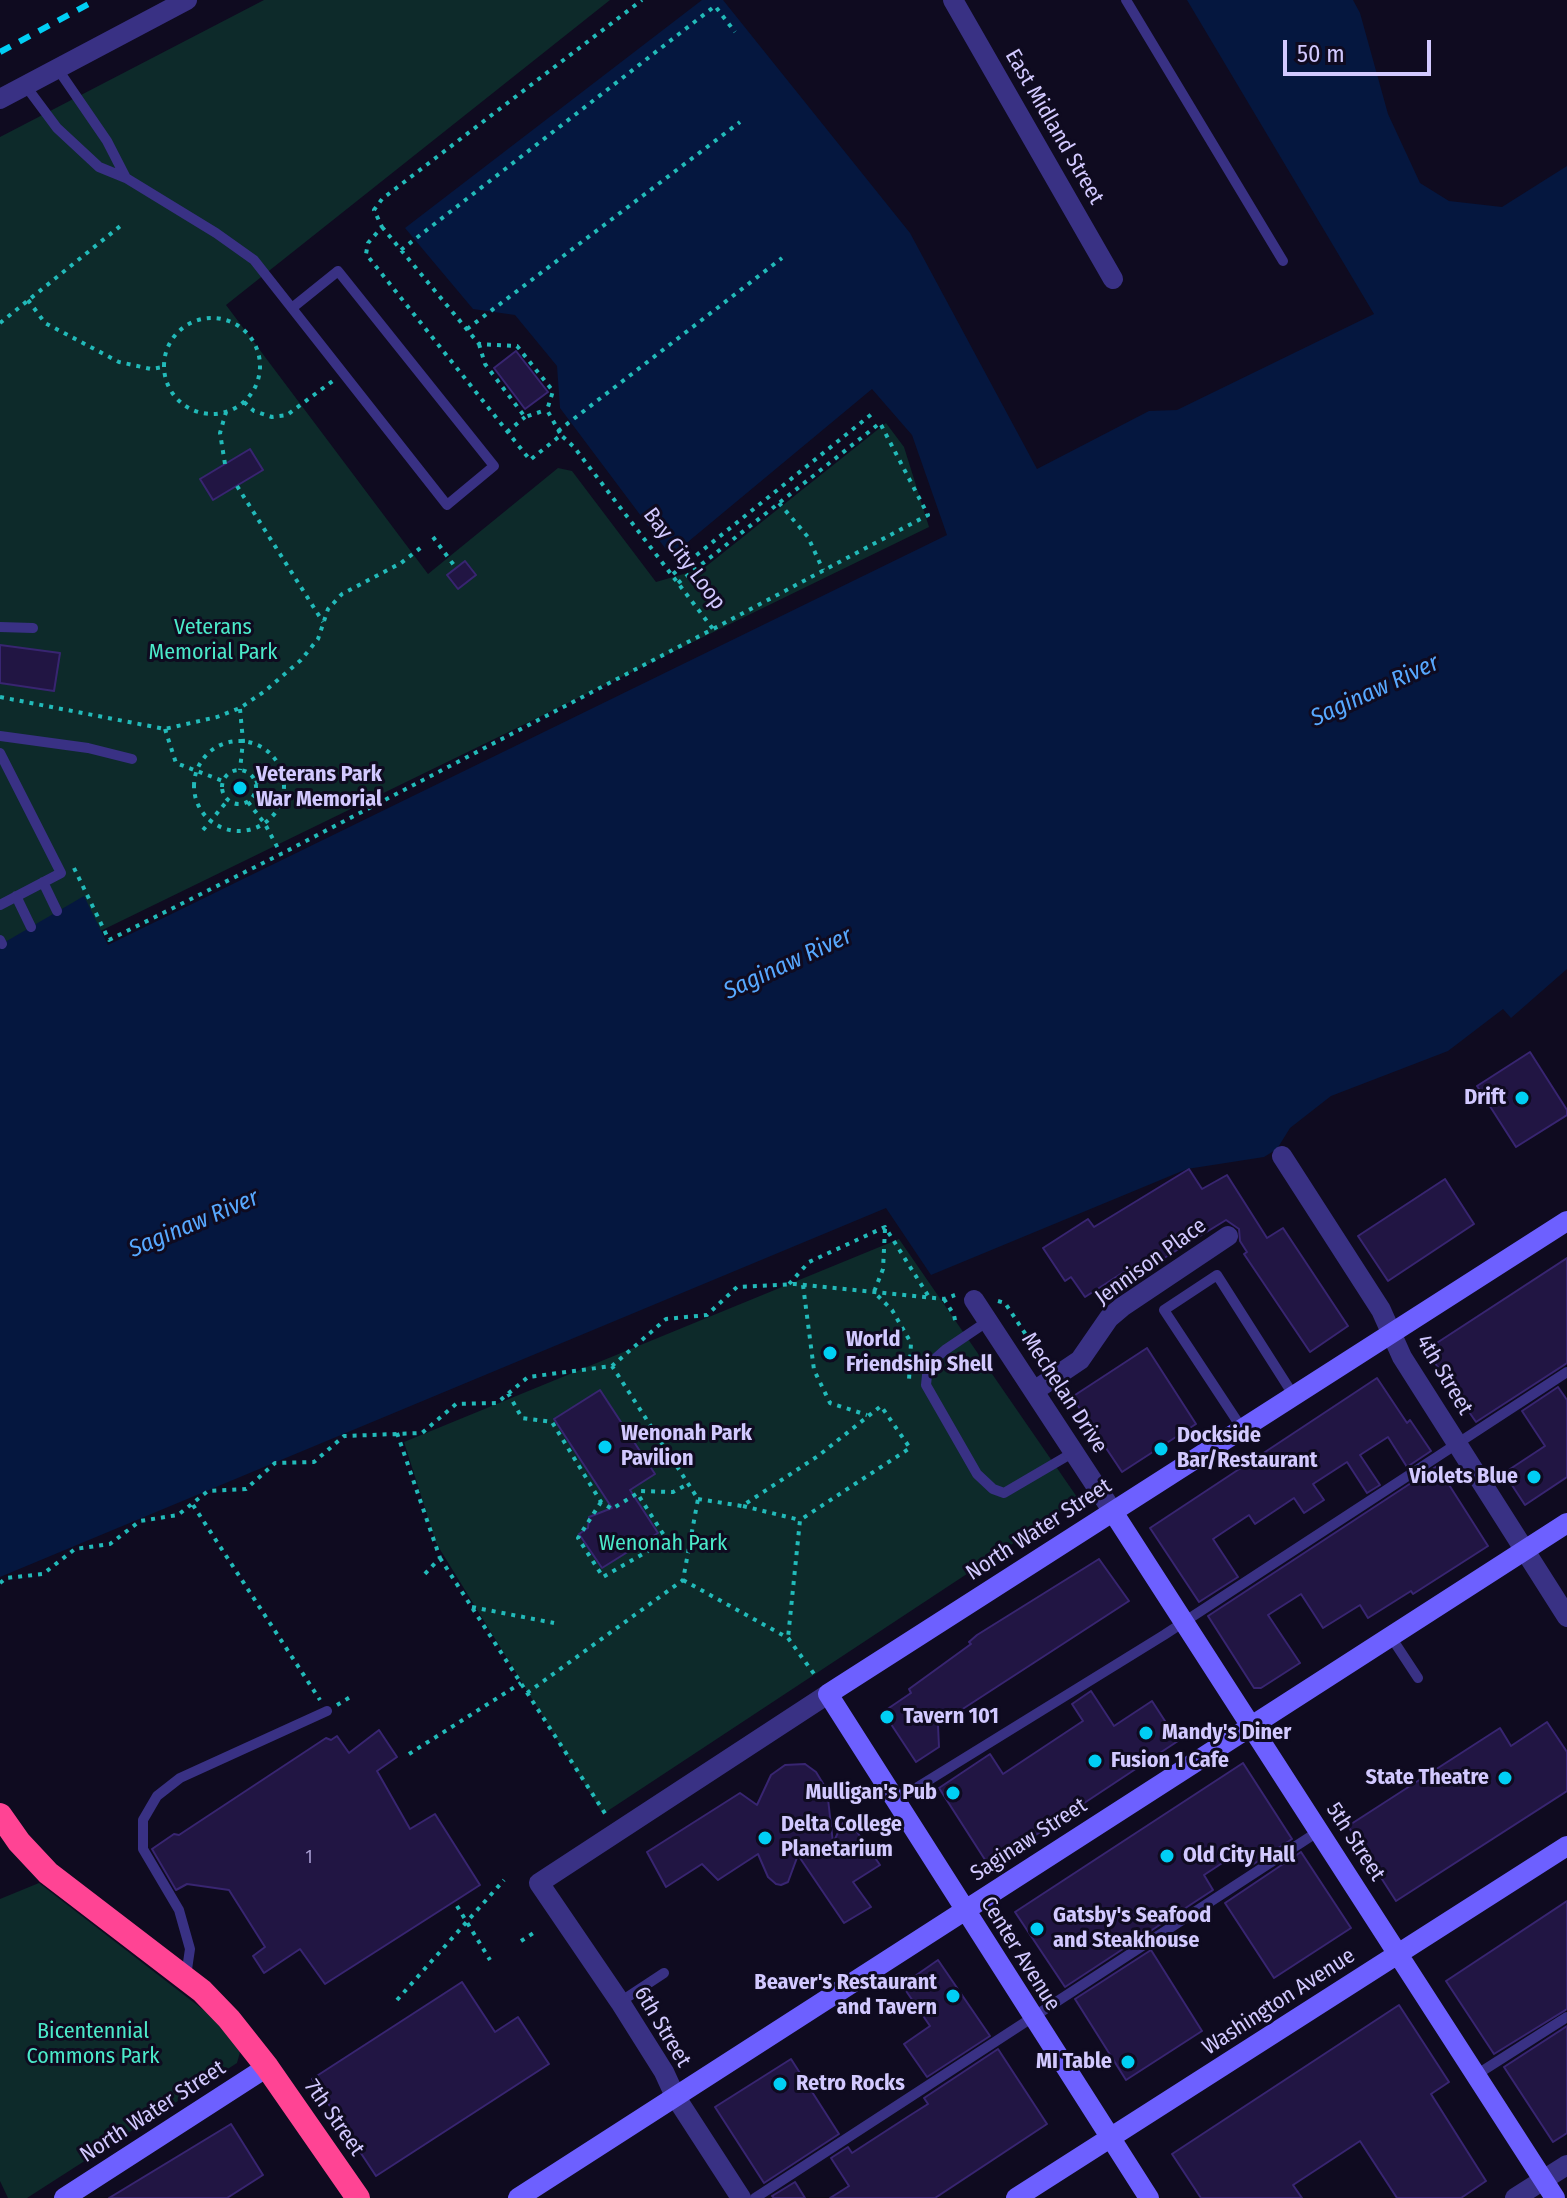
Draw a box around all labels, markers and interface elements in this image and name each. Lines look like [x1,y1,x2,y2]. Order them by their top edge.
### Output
scale bar [1287,24,1435,74]
text: 50 m [1297,40,1345,68]
street label: East Midland Street [999,45,1109,209]
street label: Bay City Loop [637,503,731,615]
park label: Veterans Memorial Park [149,615,277,666]
water label: Saginaw River [1306,649,1444,733]
place label: Veterans Park War Memorial [256,762,382,814]
marker: Veterans Park War Memorial [231,779,249,797]
water label: Saginaw River [719,922,857,1006]
place label: Drift [1464,1085,1506,1111]
marker: Drift [1513,1089,1531,1107]
water label: Saginaw River [125,1184,263,1264]
street label: Jennison Place [1090,1213,1212,1311]
place label: World Friendship Shell [846,1327,993,1378]
street label: Mechelan Drive [1015,1328,1113,1458]
street label: 4th Street [1410,1330,1478,1420]
marker: World Friendship Shell [821,1344,839,1362]
place label: Wenonah Park Pavilion [621,1421,752,1472]
place label: Dockside Bar/Restaurant [1177,1423,1318,1474]
marker: Wenonah Park Pavilion [596,1438,614,1456]
marker: Dockside Bar/Restaurant [1152,1440,1170,1458]
place label: Violets Blue [1409,1464,1518,1490]
marker: Violets Blue [1525,1468,1543,1486]
street label: North Water Street [961,1473,1117,1587]
park label: Wenonah Park [599,1531,727,1557]
place label: Tavern 101 [903,1704,999,1730]
marker: Tavern 101 [878,1708,896,1726]
place label: Mandy's Diner [1162,1720,1291,1746]
marker: Mandy's Diner [1137,1724,1155,1742]
place label: Fusion 1 Cafe [1111,1748,1229,1774]
marker: Fusion 1 Cafe [1086,1752,1104,1770]
place label: State Theatre [1365,1765,1489,1791]
marker: State Theatre [1496,1769,1514,1787]
place label: Mulligan's Pub [806,1780,937,1806]
marker: Mulligan's Pub [944,1784,962,1802]
street label: Saginaw Street [966,1793,1092,1887]
street label: 5th Street [1320,1798,1390,1886]
place label: Delta College Planetarium [781,1812,902,1864]
marker: Delta College Planetarium [756,1829,774,1847]
place label: Old City Hall [1183,1843,1295,1869]
house number: 1 [305,1847,313,1869]
marker: Old City Hall [1158,1847,1176,1865]
street label: Center Avenue [974,1892,1066,2016]
place label: Gatsby's Seafood and Steakhouse [1053,1903,1211,1954]
marker: Gatsby's Seafood and Steakhouse [1028,1920,1046,1938]
street label: Washington Avenue [1198,1943,1360,2061]
place label: Beaver's Restaurant and Tavern [754,1970,937,2022]
street label: 6th Street [628,1982,696,2072]
marker: Beaver's Restaurant and Tavern [944,1987,962,2005]
park label: Bicentennial Commons Park [27,2019,159,2070]
place label: MI Table [1036,2049,1112,2075]
marker: MI Table [1119,2053,1137,2071]
street label: North Water Street [75,2055,231,2169]
place label: Retro Rocks [796,2071,905,2097]
street label: 7th Street [298,2075,370,2161]
marker: Retro Rocks [771,2075,789,2093]

